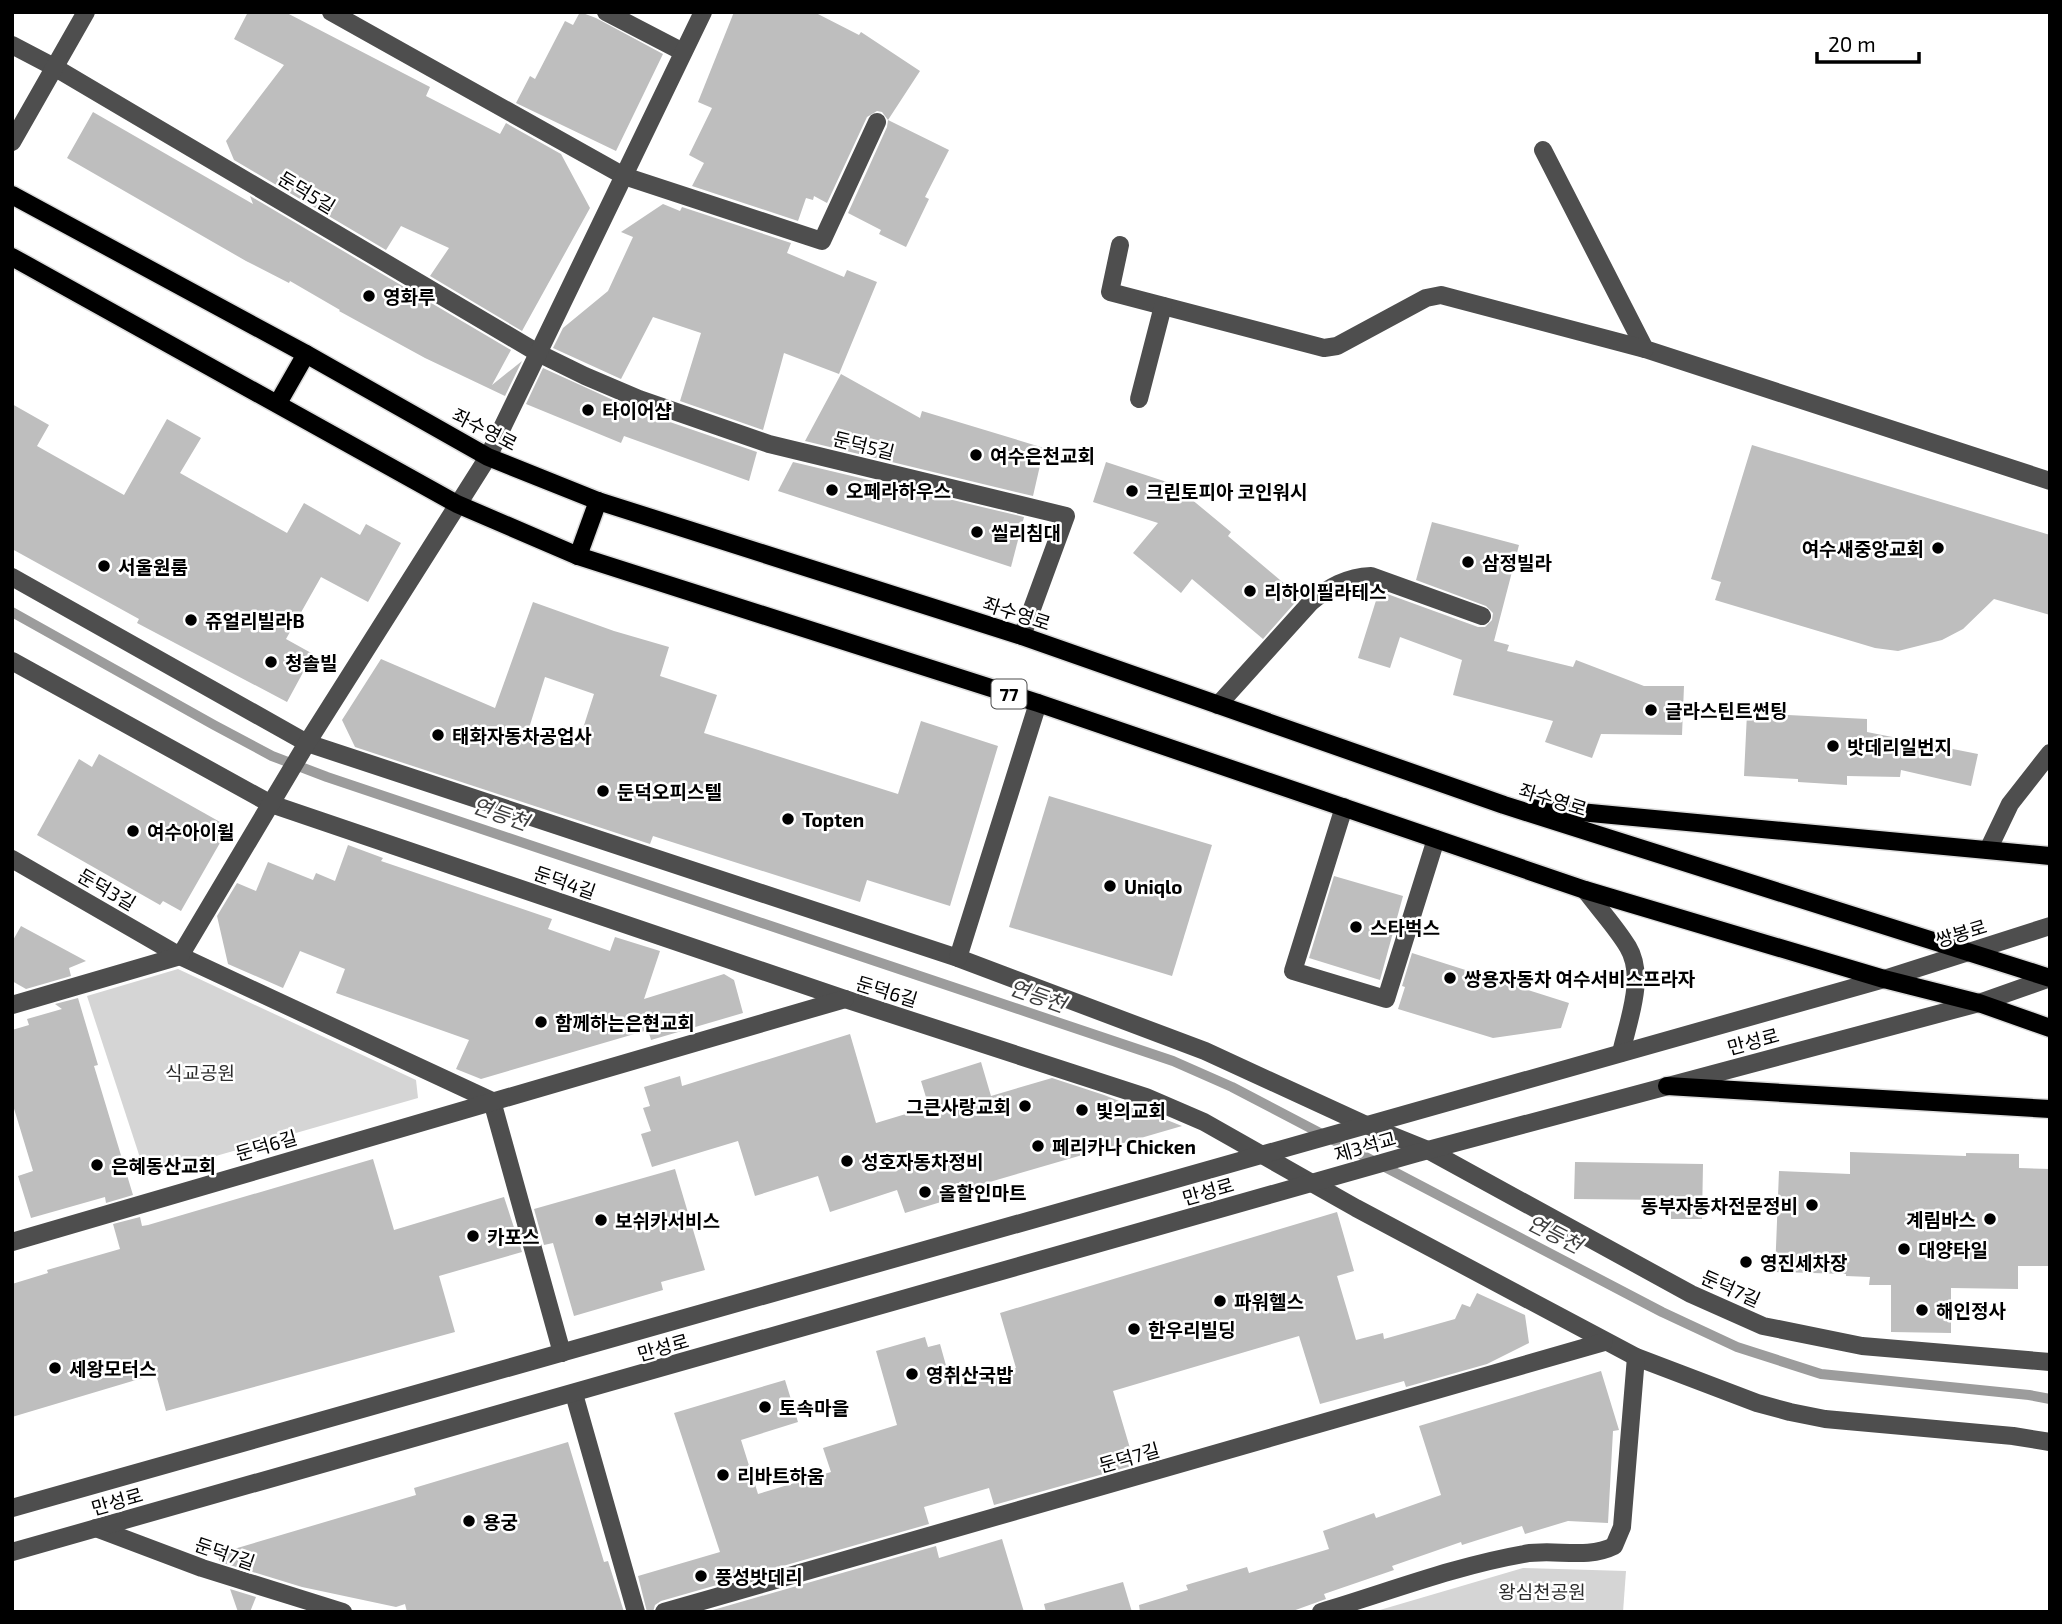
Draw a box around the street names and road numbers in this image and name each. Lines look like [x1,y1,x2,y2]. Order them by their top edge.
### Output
street label: 둔덕5길 [274,166,340,218]
street label: 좌수영로 [449,403,521,455]
street label: 둔덕5길 [831,426,897,464]
street label: 좌수영로 [980,591,1054,635]
road number: 77 [992,680,1026,708]
street label: 좌수영로 [1516,778,1590,820]
street label: 둔덕4길 [531,861,599,903]
street label: 둔덕3길 [74,863,140,915]
street label: 쌍봉로 [1933,914,1989,952]
street label: 둔덕6길 [853,971,921,1011]
street label: 만성로 [1725,1023,1781,1059]
street label: 둔덕6길 [232,1125,300,1165]
street label: 제3석교 [1332,1126,1398,1166]
street label: 만성로 [1180,1173,1236,1209]
street label: 둔덕7길 [1698,1265,1764,1311]
street label: 만성로 [635,1329,691,1365]
street label: 둔덕7길 [1096,1437,1162,1477]
street label: 만성로 [89,1483,145,1519]
street label: 둔덕7길 [192,1532,258,1574]

